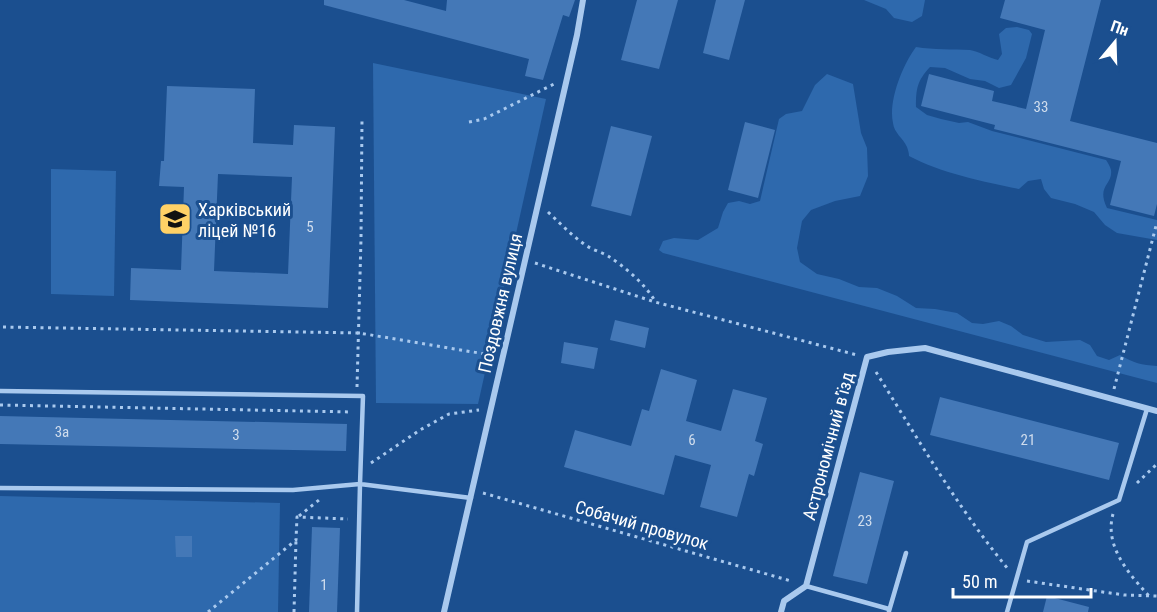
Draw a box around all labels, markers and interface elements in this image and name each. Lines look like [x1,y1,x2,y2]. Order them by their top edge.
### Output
north arrow [1085,12,1145,72]
text: Пн [1108,16,1131,40]
house number: 33 [1034,98,1048,116]
place label: Харківський ліцей №16 [198,199,291,241]
school or university icon: Харківський ліцей №16 [157,201,193,237]
house number: 5 [306,218,314,236]
street label: Поздовжня вулиця [474,231,526,375]
street label: Астрономічний в'їзд [798,369,858,522]
house number: 3а [55,423,69,441]
house number: 3 [232,426,240,444]
house number: 6 [688,431,696,449]
house number: 21 [1021,431,1035,449]
street label: Собачий провулок [573,496,711,554]
house number: 23 [858,512,872,530]
scale bar [953,561,1091,599]
text: 50 m [962,571,997,592]
house number: 1 [320,576,328,594]

